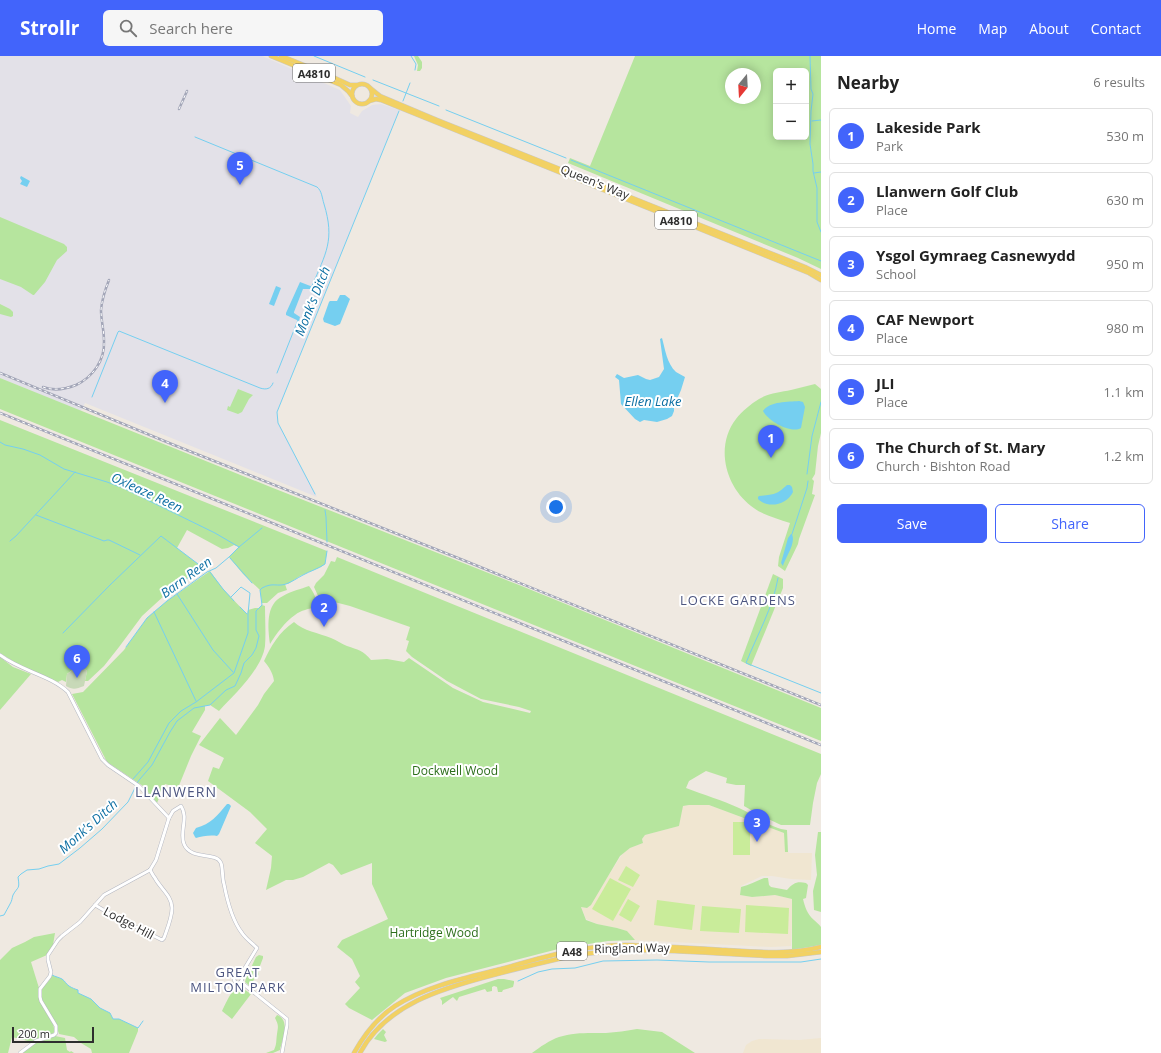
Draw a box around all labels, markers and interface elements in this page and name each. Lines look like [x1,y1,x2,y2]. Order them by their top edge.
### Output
search box [103,10,383,46]
text: Strollr [20,15,79,41]
icon: search [117,17,139,39]
text: Search here [149,18,233,38]
text: Home [917,19,956,38]
text: Map [978,19,1007,38]
text: About [1029,19,1069,38]
text: Contact [1091,19,1141,38]
road number: A4810 [293,64,335,82]
north arrow [725,68,761,104]
map controls [773,68,809,140]
button: + [773,68,809,104]
text: Nearby [837,71,899,94]
text: 6 results [1093,73,1145,91]
button: − [773,104,809,140]
text: Lakeside Park [876,117,981,137]
text: 1 [847,127,855,145]
text: 530 m [1106,127,1144,145]
text: Park [876,137,903,155]
pin: 5 [227,152,253,185]
street label: Queen's Way [558,160,633,204]
text: Llanwern Golf Club [876,181,1018,201]
text: 2 [847,191,855,209]
text: 630 m [1106,191,1144,209]
text: Place [876,201,908,219]
road number: A4810 [655,211,697,229]
text: Ysgol Gymraeg Casnewydd [876,245,1075,265]
text: 3 [847,255,855,273]
text: 950 m [1106,255,1144,273]
water label: Monk's Ditch [290,264,334,338]
text: School [876,265,916,283]
text: CAF Newport [876,309,974,329]
text: 4 [847,319,855,337]
text: 980 m [1106,319,1144,337]
text: Place [876,329,908,347]
pin: 4 [152,370,178,403]
text: JLI [876,373,894,393]
text: 5 [847,383,855,401]
text: 1.1 km [1103,383,1144,401]
water label: Ellen Lake [624,392,682,410]
text: Place [876,393,908,411]
pin: 1 [758,425,784,458]
text: The Church of St. Mary [876,437,1045,457]
text: 6 [847,447,855,465]
text: 1.2 km [1103,447,1144,465]
text: Church · Bishton Road [876,457,1011,475]
water label: Oxleaze Reen [109,468,185,516]
your location [546,497,566,517]
button: Save [837,504,987,543]
button: Share [995,504,1145,543]
water label: Barn Reen [157,552,215,602]
district label: LOCKE GARDENS [680,591,796,609]
pin: 2 [311,594,337,627]
pin: 6 [64,645,90,678]
park label: Dockwell Wood [412,762,498,779]
district label: LLANWERN [135,782,217,801]
water label: Monk's Ditch [55,795,121,857]
pin: 3 [744,809,770,842]
street label: Lodge Hill [101,903,157,943]
park label: Hartridge Wood [389,924,479,941]
street label: Ringland Way [594,939,671,957]
road number: A48 [557,942,587,960]
district label: GREAT MILTON PARK [190,963,286,996]
scale bar [12,1025,94,1044]
text: 200 m [18,1026,50,1041]

